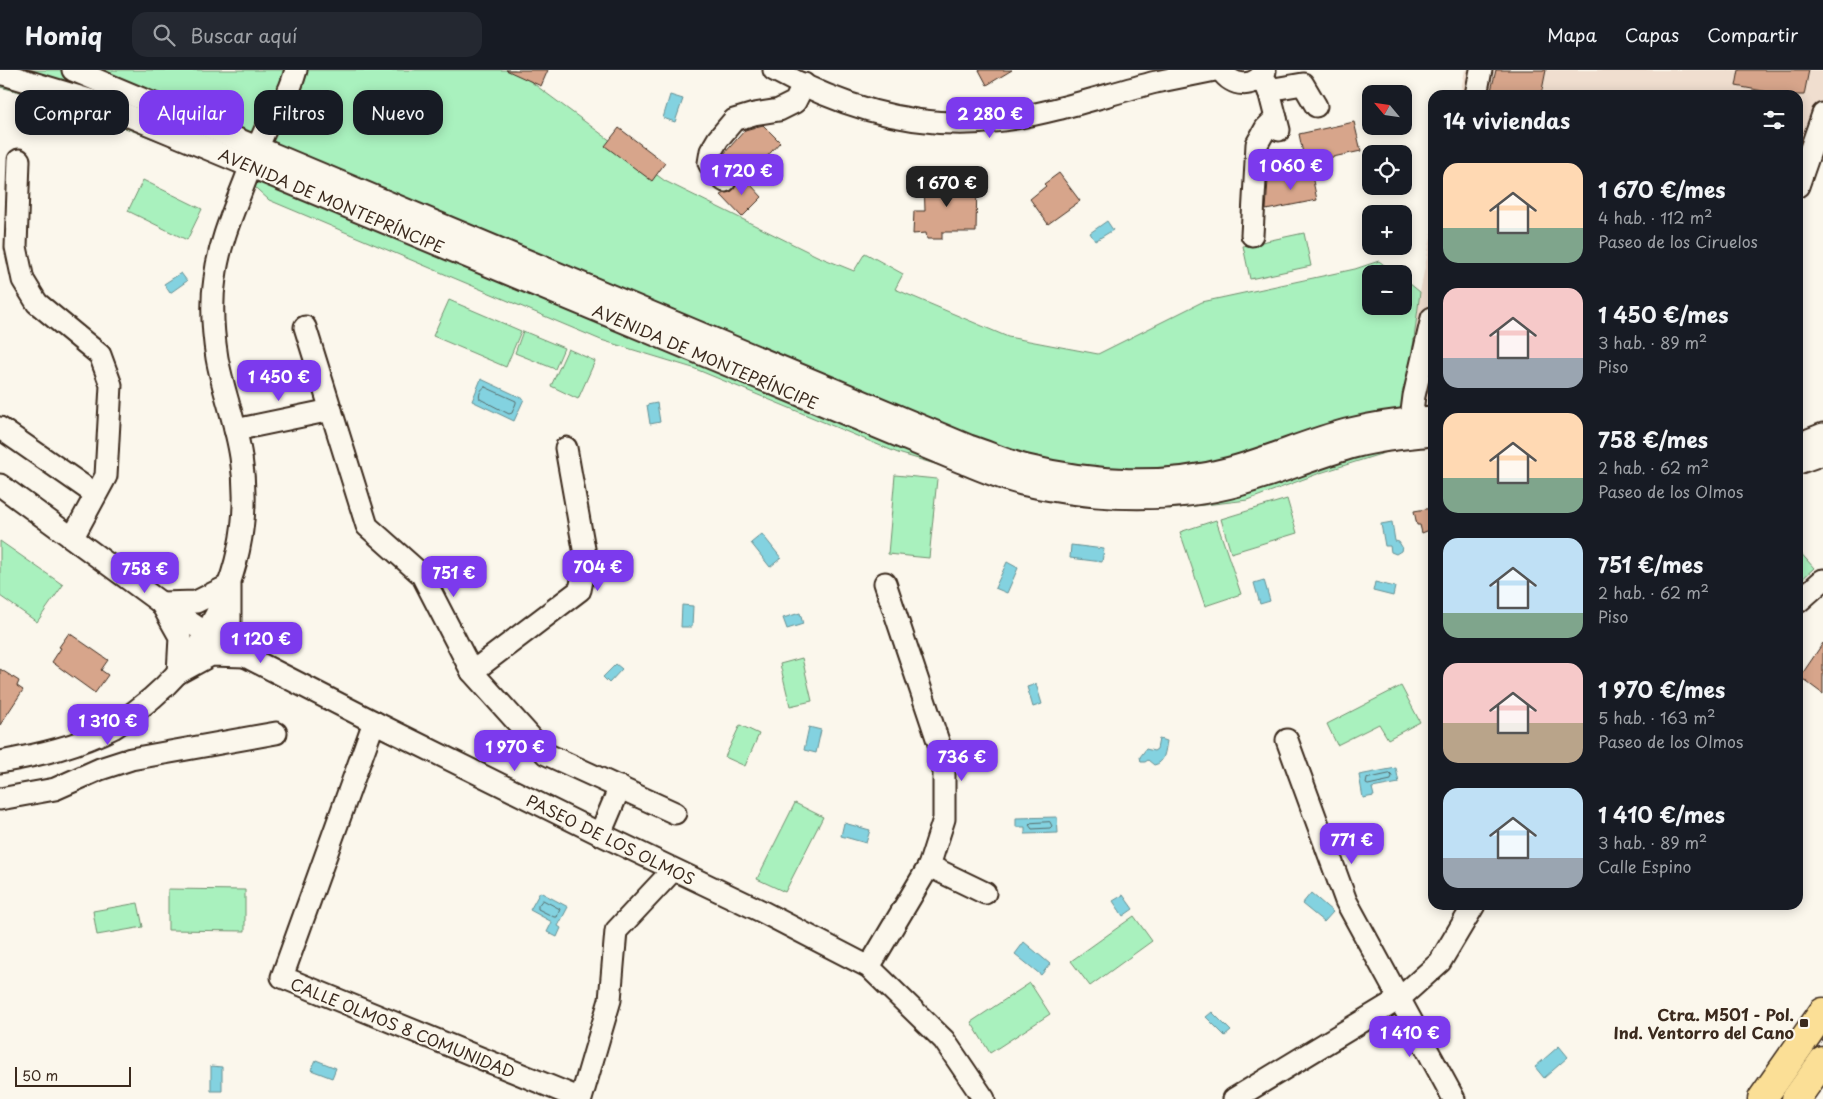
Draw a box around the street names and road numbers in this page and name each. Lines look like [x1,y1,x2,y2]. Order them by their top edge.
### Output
street label: AVENIDA DE MONTEPRÍNCIPE [215,141,449,259]
street label: AVENIDA DE MONTEPRÍNCIPE [589,297,823,415]
street label: PASEO DE LOS OLMOS [523,788,699,890]
street label: CALLE OLMOS 8 COMUNIDAD [287,971,519,1083]

